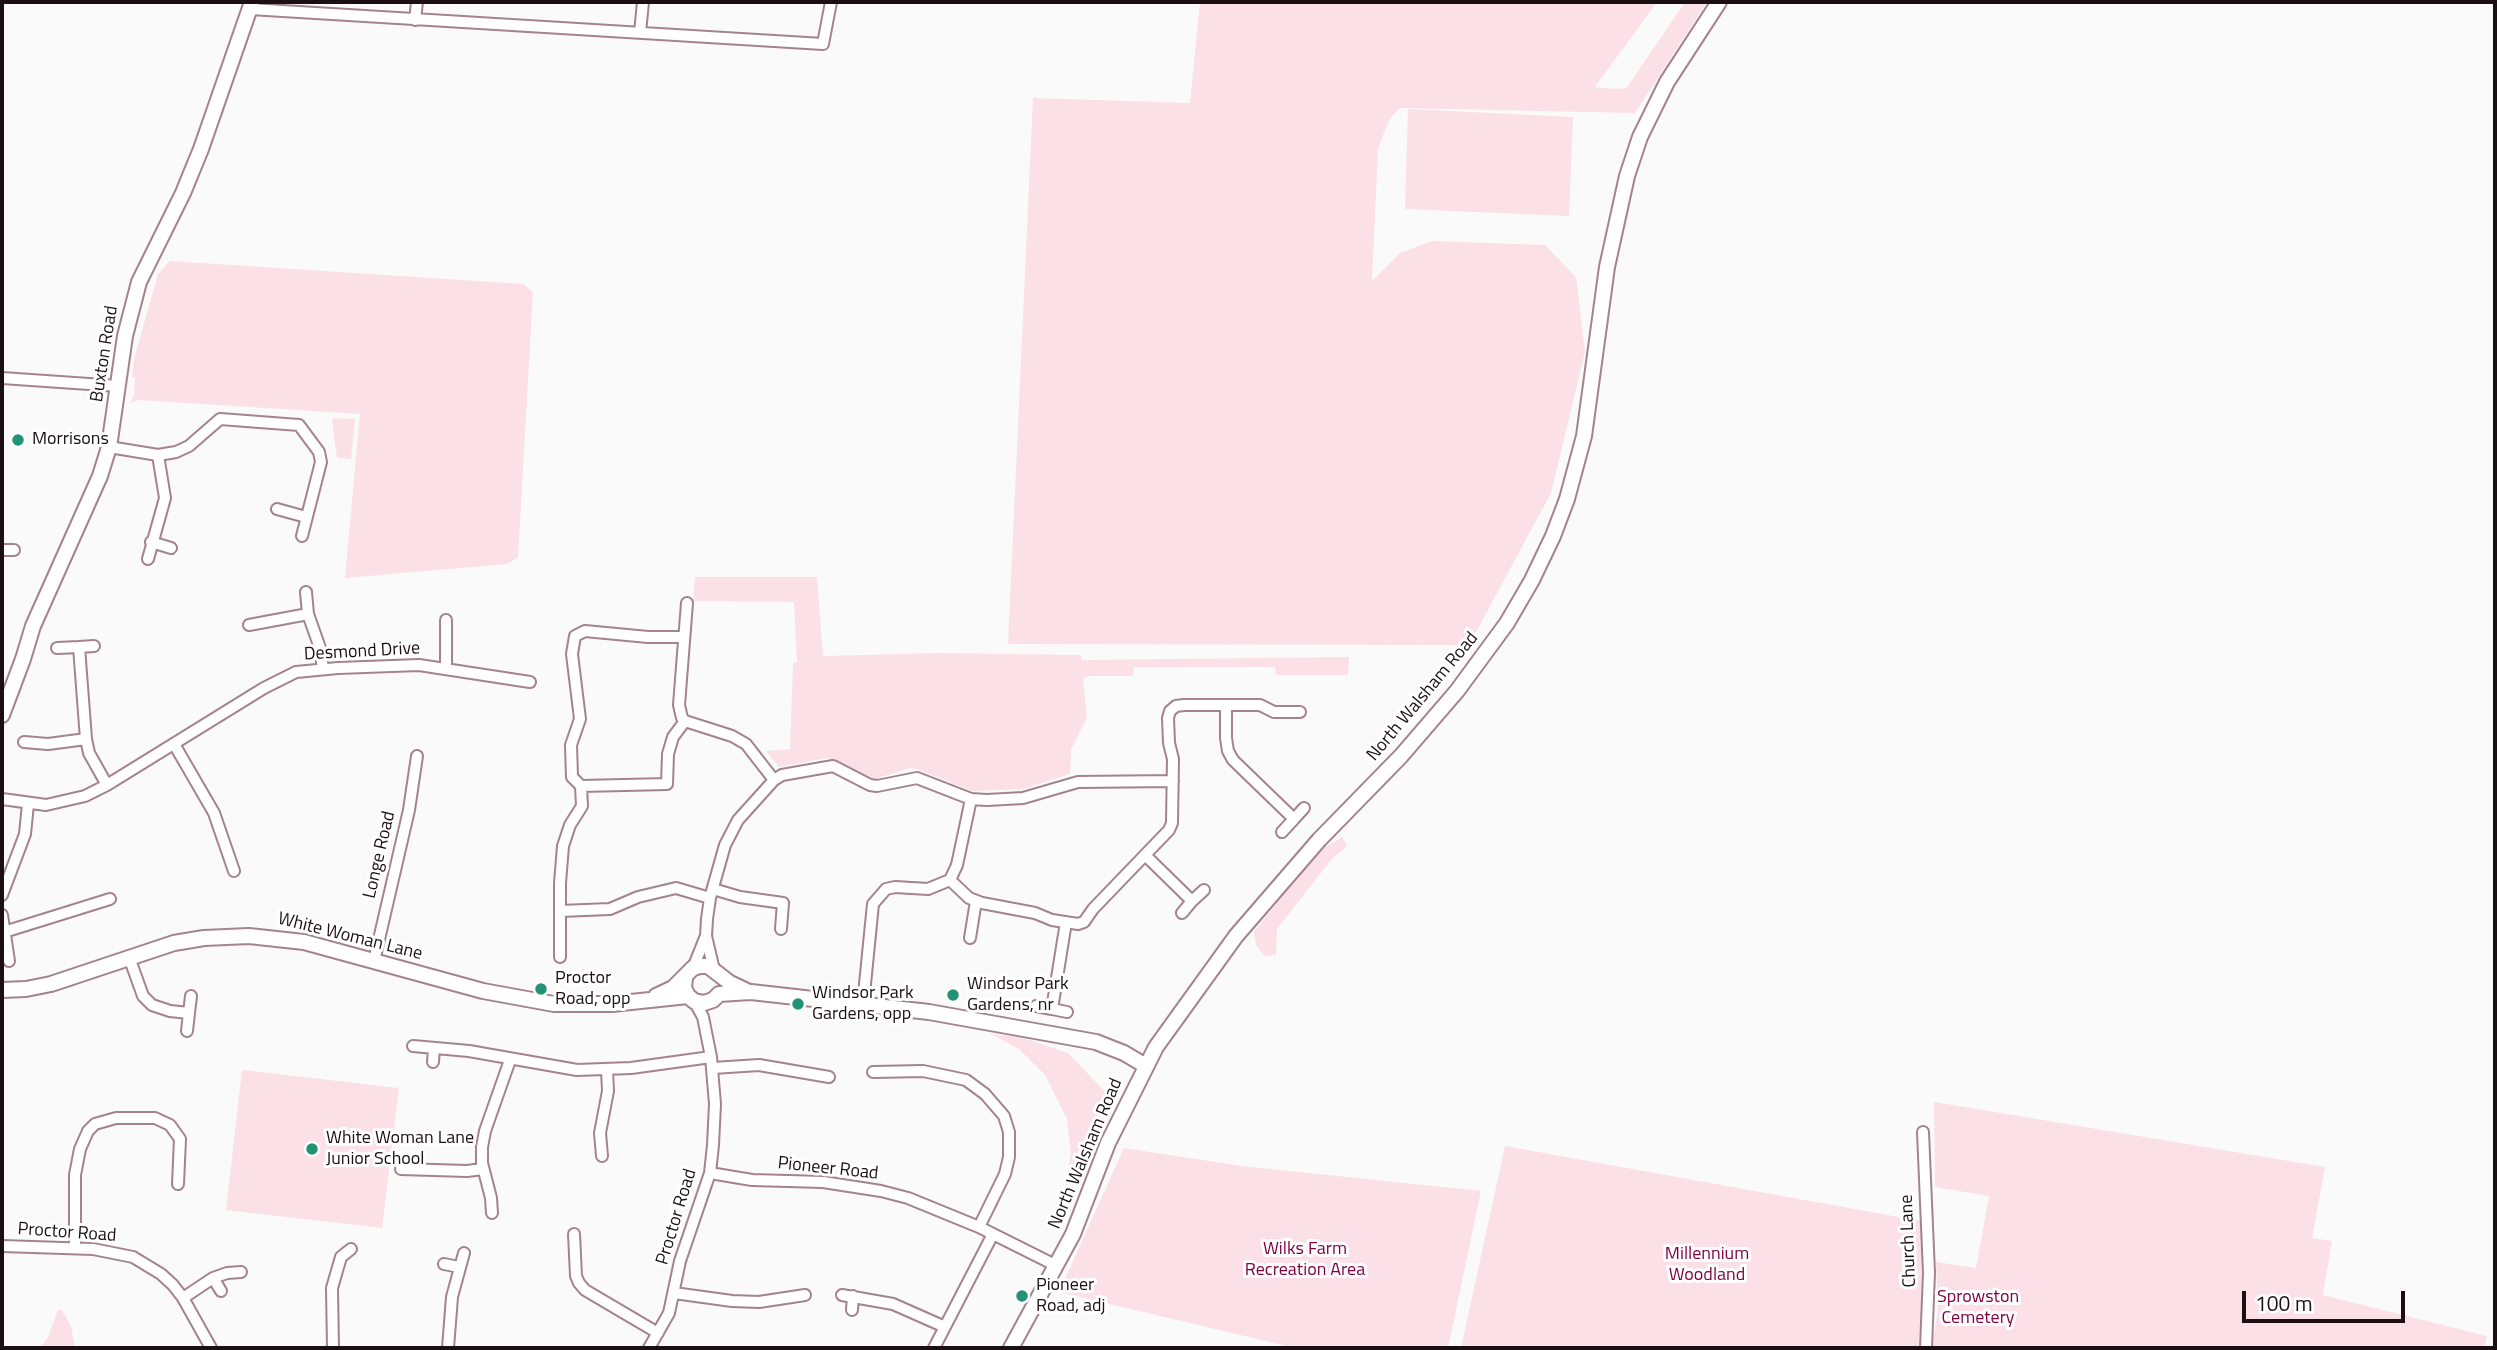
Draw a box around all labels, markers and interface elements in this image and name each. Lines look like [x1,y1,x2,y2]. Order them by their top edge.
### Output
street label: Buxton Road [87,304,123,404]
place label: Morrisons [32,429,109,451]
marker: Morrisons [10,432,26,448]
street label: North Walsham Road [1363,628,1483,766]
street label: Desmond Drive [303,638,421,666]
street label: Longe Road [359,809,401,901]
street label: White Woman Lane [276,909,424,965]
place label: Proctor Road, opp [555,968,630,1010]
place label: Windsor Park Gardens, nr [967,974,1069,1016]
marker: Proctor Road, opp [533,981,549,997]
place label: Windsor Park Gardens, opp [812,983,914,1026]
marker: Windsor Park Gardens, nr [945,987,961,1003]
marker: Windsor Park Gardens, opp [790,996,806,1012]
street label: North Walsham Road [1044,1075,1128,1233]
place label: White Woman Lane Junior School [326,1128,474,1170]
marker: White Woman Lane Junior School [304,1141,320,1157]
street label: Pioneer Road [777,1153,879,1185]
street label: Proctor Road [652,1166,702,1268]
street label: Church Lane [1897,1194,1921,1288]
street label: Proctor Road [17,1219,117,1247]
park label: Wilks Farm Recreation Area [1245,1239,1365,1282]
park label: Millennium Woodland [1665,1244,1749,1286]
place label: Pioneer Road, adj [1036,1275,1105,1318]
scale bar [2245,1276,2408,1320]
park label: Sprowston Cemetery [1937,1287,2019,1330]
text: 100 m [2255,1287,2312,1319]
marker: Pioneer Road, adj [1014,1288,1030,1304]

